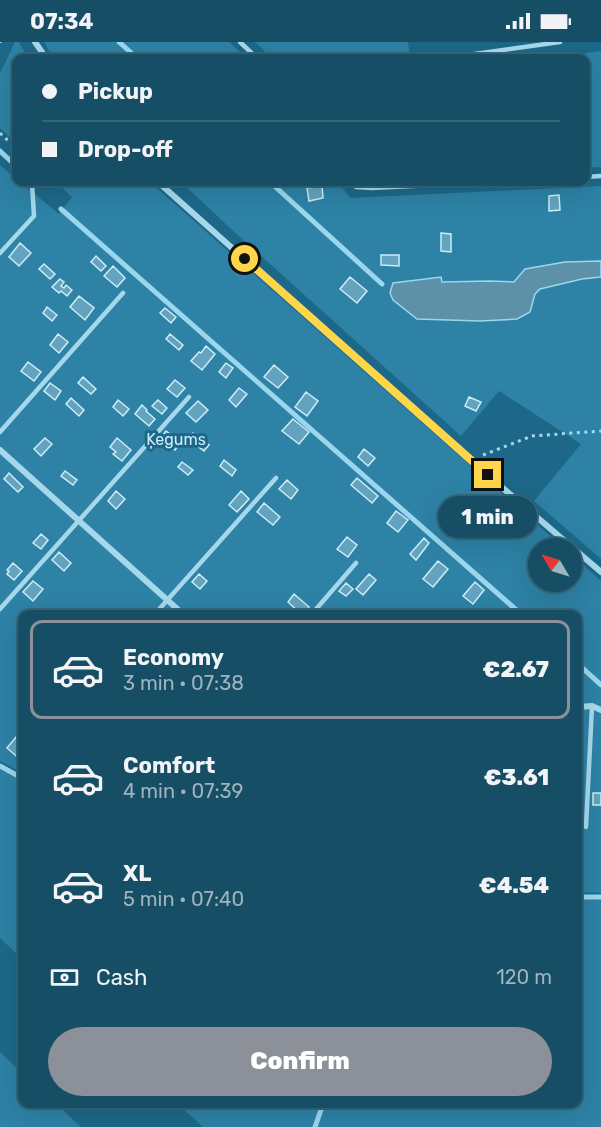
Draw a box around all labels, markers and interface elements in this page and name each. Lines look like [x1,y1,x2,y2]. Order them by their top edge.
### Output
text: 07:34 [30,8,94,35]
text: Pickup [78,78,153,105]
text: Drop-off [78,136,173,163]
route start [231,245,258,272]
park label: Ķegums [146,430,206,449]
route end [474,461,501,488]
callout: 1 min [438,496,538,538]
text: 1 min [461,505,514,529]
north arrow [528,538,582,592]
map controls [528,538,582,592]
icon: car [51,643,105,697]
text: Economy [123,644,224,671]
text: €2.67 [483,656,549,683]
text: 3 min · 07:38 [123,671,244,695]
icon: car [51,751,105,805]
text: Comfort [123,752,215,779]
text: €3.61 [484,764,549,791]
text: 4 min · 07:39 [123,779,243,803]
icon: car [51,859,105,913]
text: XL [123,860,151,887]
text: €4.54 [479,872,549,899]
text: 5 min · 07:40 [123,887,244,911]
icon: cash [48,961,81,994]
text: Cash [96,964,147,991]
text: 120 m [496,965,552,989]
button: Confirm [48,1027,552,1096]

